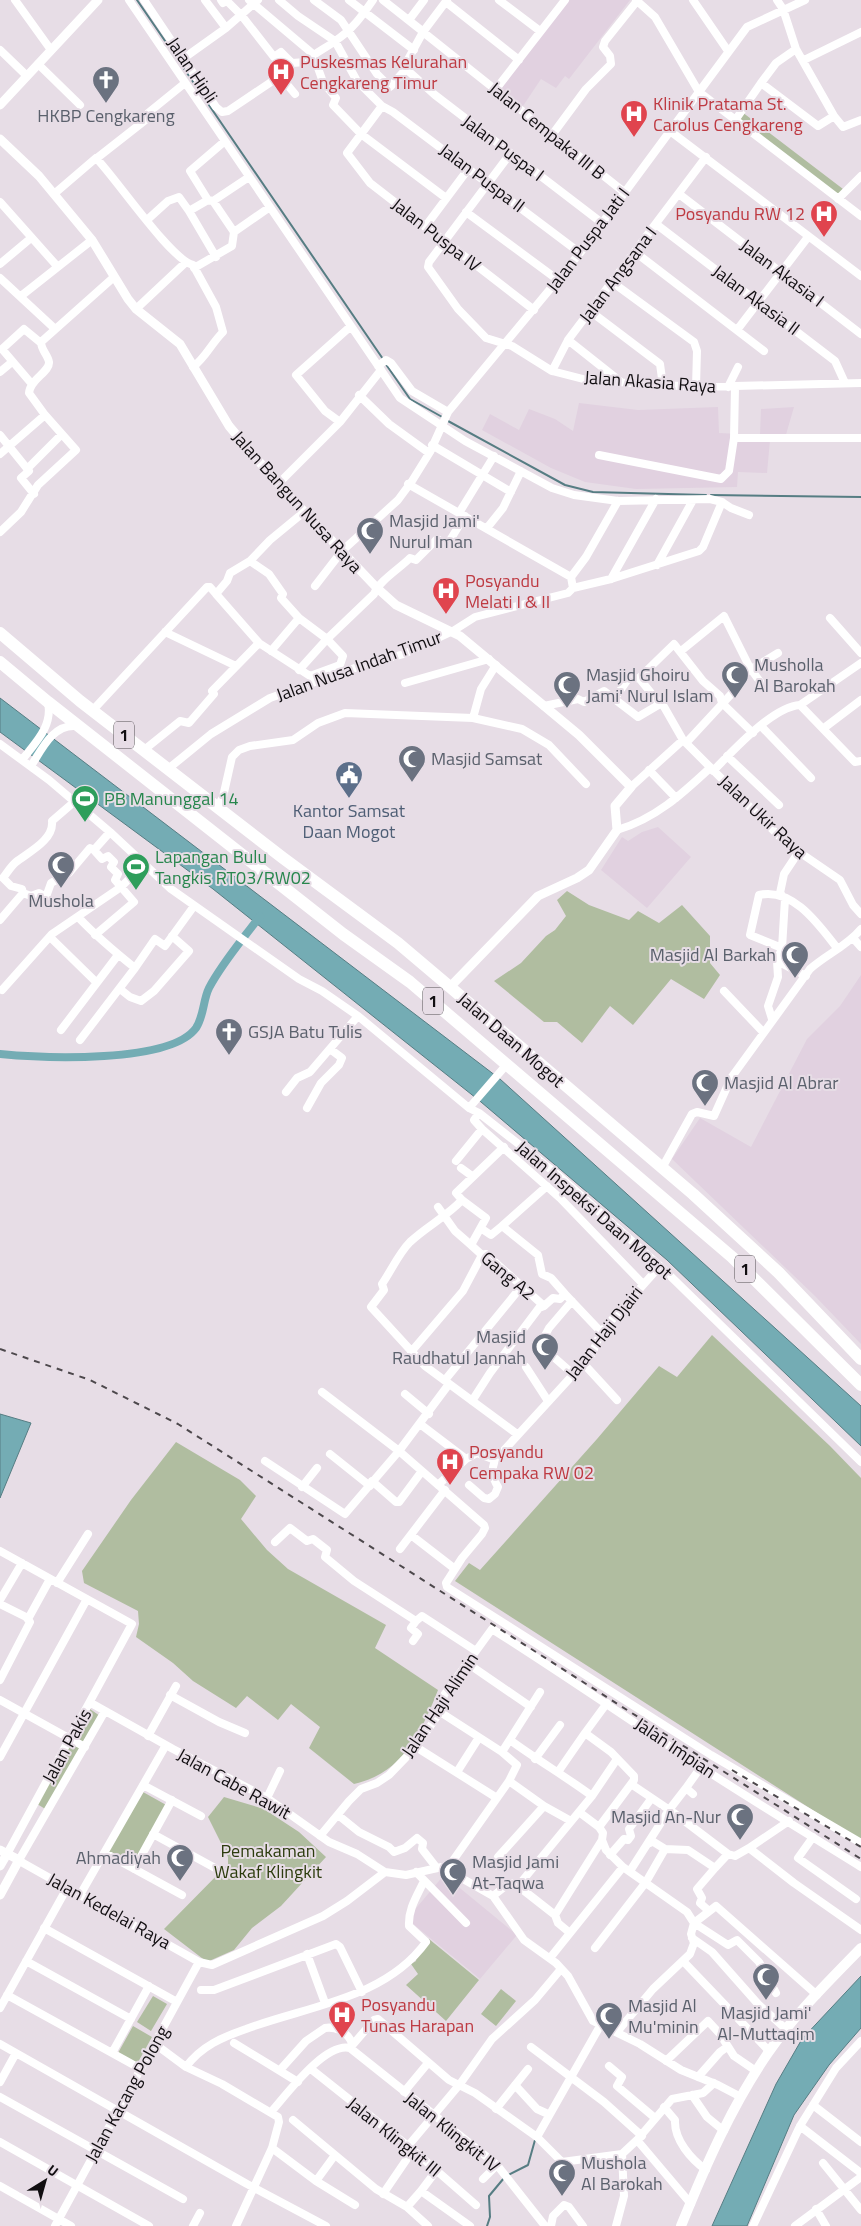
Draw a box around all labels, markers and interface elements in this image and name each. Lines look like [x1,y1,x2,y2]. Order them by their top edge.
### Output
street label: Jalan Hipli [160,31,224,108]
place label: Puskesmas Kelurahan Cengkareng Timur [300,48,467,96]
hospital icon: Puskesmas Kelurahan Cengkareng Timur [266,57,296,96]
church icon: HKBP Cengkareng [91,65,121,104]
street label: Jalan Cempaka III B [483,75,611,186]
place label: Klinik Pratama St. Carolus Cengkareng [653,90,803,138]
hospital icon: Klinik Pratama St. Carolus Cengkareng [619,99,649,138]
place label: HKBP Cengkareng [37,102,175,129]
street label: Jalan Puspa I [457,108,550,187]
street label: Jalan Puspa II [434,136,531,219]
street label: Jalan Puspa Jati I [539,182,636,298]
street label: Jalan Puspa IV [386,191,487,278]
hospital icon: Posyandu RW 12 [809,199,839,238]
place label: Posyandu RW 12 [675,200,805,227]
street label: Jalan Angsana I [572,221,663,329]
street label: Jalan Akasia I [735,232,830,313]
street label: Jalan Akasia II [707,258,806,342]
street label: Jalan Akasia Raya [583,363,717,400]
street label: Jalan Bangun Nusa Raya [226,424,369,579]
place label: Masjid Jami' Nurul Iman [389,507,480,555]
mosque icon: Masjid Jami' Nurul Iman [355,516,385,555]
place label: Posyandu Melati I & II [465,567,550,615]
hospital icon: Posyandu Melati I & II [431,576,461,615]
street label: Jalan Nusa Indah Timur [272,623,445,708]
place label: Musholla Al Barokah [754,651,836,699]
mosque icon: Musholla Al Barokah [720,660,750,699]
place label: Masjid Ghoiru Jami' Nurul Islam [586,661,714,709]
mosque icon: Masjid Ghoiru Jami' Nurul Islam [552,670,582,709]
road number: 1 [114,722,134,748]
mosque icon: Masjid Samsat [397,744,427,783]
place label: Masjid Samsat [431,745,543,772]
public building icon: Kantor Samsat Daan Mogot [334,760,364,799]
street label: Jalan Ukir Raya [713,768,814,865]
sports icon: PB Manunggal 14 [70,784,100,823]
place label: PB Manunggal 14 [104,785,239,812]
place label: Kantor Samsat Daan Mogot [293,797,406,845]
place label: Lapangan Bulu Tangkis RT03/RW02 [155,843,311,891]
mosque icon: Mushola [46,850,76,889]
sports icon: Lapangan Bulu Tangkis RT03/RW02 [121,852,151,891]
place label: Mushola [28,887,94,914]
mosque icon: Masjid Al Barkah [780,940,810,979]
place label: Masjid Al Barkah [650,941,776,968]
street label: Jalan Daan Mogot [452,986,571,1094]
road number: 1 [423,988,443,1014]
church icon: GSJA Batu Tulis [214,1017,244,1056]
place label: GSJA Batu Tulis [248,1018,362,1045]
mosque icon: Masjid Al Abrar [690,1068,720,1107]
place label: Masjid Al Abrar [724,1069,838,1096]
street label: Jalan Inspeksi Daan Mogot [510,1134,679,1286]
street label: Gang A2 [475,1245,541,1306]
road number: 1 [735,1256,755,1282]
street label: Jalan Haji Djairi [558,1280,649,1385]
place label: Masjid Raudhatul Jannah [392,1323,526,1371]
mosque icon: Masjid Raudhatul Jannah [530,1332,560,1371]
place label: Posyandu Cempaka RW 02 [469,1438,594,1486]
hospital icon: Posyandu Cempaka RW 02 [435,1447,465,1486]
street label: Jalan Haji Alimin [394,1647,485,1763]
street label: Jalan Pakis [35,1704,98,1788]
street label: Jalan Impian [629,1710,721,1785]
street label: Jalan Cabe Rawit [172,1741,297,1826]
mosque icon: Masjid An-Nur [725,1802,755,1841]
place label: Masjid An-Nur [611,1803,721,1830]
park label: Pemakaman Wakaf Klingkit [214,1837,323,1885]
mosque icon: Ahmadiyah [165,1843,195,1882]
place label: Ahmadiyah [76,1844,161,1871]
place label: Masjid Jami At-Taqwa [472,1848,559,1896]
mosque icon: Masjid Jami At-Taqwa [438,1857,468,1896]
street label: Jalan Kedelai Raya [43,1865,176,1956]
mosque icon: Masjid Jami' Al-Muttaqim [751,1962,781,2001]
place label: Posyandu Tunas Harapan [361,1991,474,2039]
place label: Masjid Al Mu'minin [628,1992,699,2040]
place label: Masjid Jami' Al-Muttaqim [717,1999,815,2047]
hospital icon: Posyandu Tunas Harapan [327,2000,357,2039]
mosque icon: Masjid Al Mu'minin [594,2001,624,2040]
street label: Jalan Kacang Polong [78,2020,175,2167]
street label: Jalan Klingkit IV [399,2085,506,2179]
street label: Jalan Klingkit III [341,2090,447,2183]
place label: Mushola Al Barokah [581,2149,663,2197]
north arrow [20,2156,70,2206]
mosque icon: Mushola Al Barokah [547,2158,577,2197]
text: U [43,2159,63,2181]

